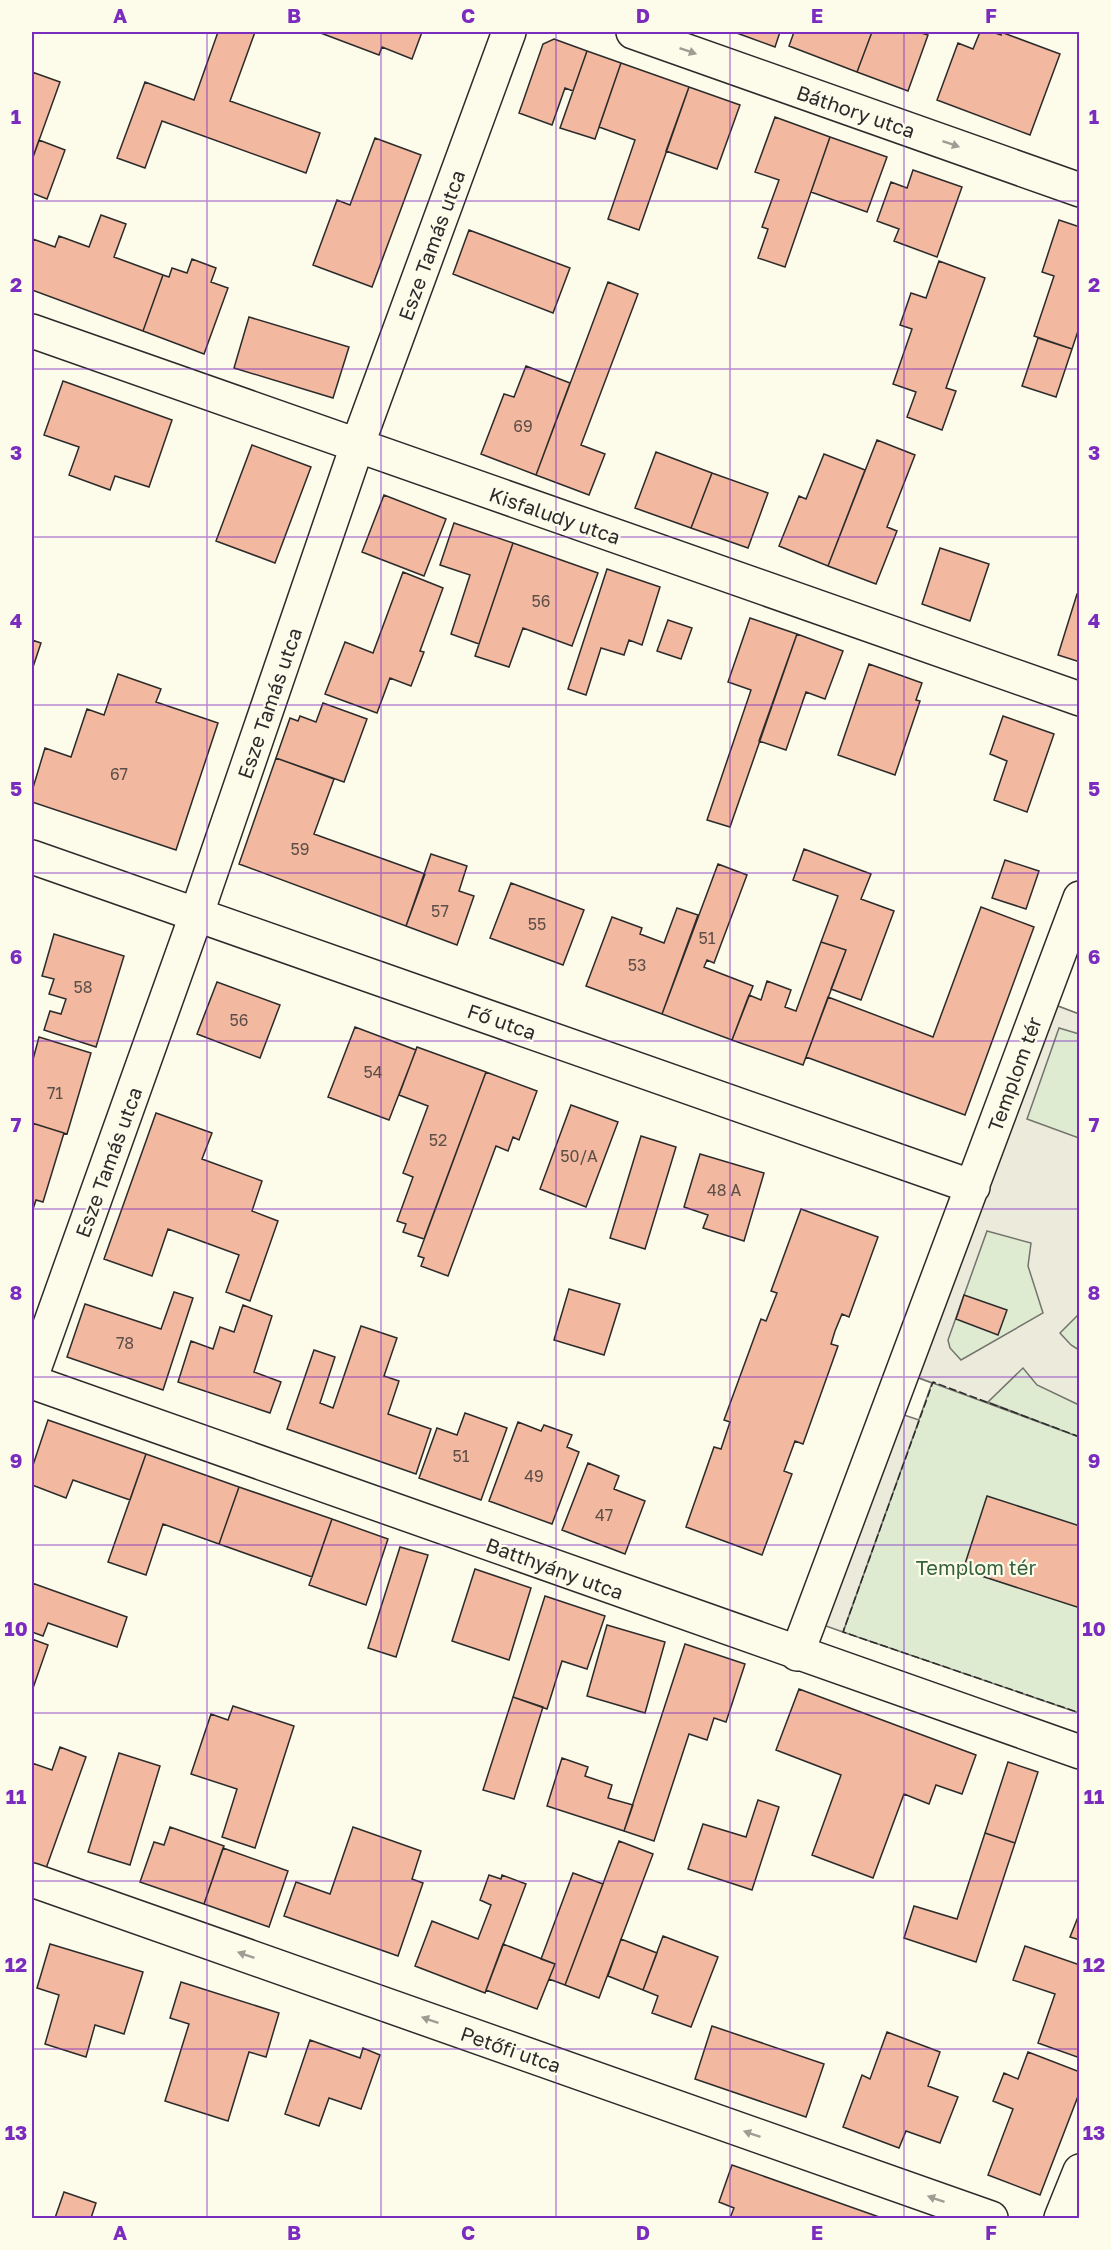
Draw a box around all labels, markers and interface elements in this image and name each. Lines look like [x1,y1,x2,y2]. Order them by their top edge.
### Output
text: A [113,3,127,27]
text: B [287,3,301,27]
text: C [461,3,475,27]
text: D [636,3,650,27]
text: E [811,3,823,27]
text: F [985,3,997,27]
one-way arrow [679,47,697,57]
street label: Báthory utca [794,80,918,142]
text: 1 [11,104,21,128]
text: 1 [1089,104,1099,128]
one-way arrow [942,140,960,150]
street label: Esze Tamás utca [393,166,469,324]
text: 2 [10,272,22,296]
text: 2 [1088,272,1100,296]
house number: 69 [513,416,533,436]
text: 3 [10,440,22,464]
text: 3 [1088,440,1100,464]
street label: Kisfaludy utca [486,481,624,549]
house number: 56 [532,591,550,611]
text: 4 [10,608,22,632]
text: 4 [1088,608,1100,632]
street label: Esze Tamás utca [232,624,306,782]
house number: 67 [110,764,128,784]
text: 5 [10,776,22,800]
text: 5 [1088,776,1100,800]
house number: 59 [291,839,309,859]
house number: 57 [431,901,449,921]
house number: 55 [528,914,546,934]
house number: 51 [698,928,716,948]
text: 6 [10,944,22,968]
text: 6 [1088,944,1100,968]
house number: 53 [628,955,646,975]
house number: 58 [73,977,93,997]
street label: Fő utca [465,998,539,1044]
house number: 56 [230,1010,248,1030]
street label: Templom tér [982,1013,1046,1135]
house number: 54 [363,1062,383,1082]
house number: 71 [47,1083,63,1103]
street label: Esze Tamás utca [70,1083,146,1241]
text: 7 [11,1112,22,1136]
text: 7 [1089,1112,1100,1136]
house number: 52 [429,1130,447,1150]
house number: 50/A [560,1146,598,1166]
house number: 48 A [707,1180,741,1200]
text: 8 [10,1280,22,1304]
text: 8 [1088,1280,1100,1304]
house number: 78 [116,1333,134,1353]
house number: 51 [452,1446,470,1466]
text: 9 [10,1448,22,1472]
text: 9 [1088,1448,1100,1472]
house number: 49 [524,1466,544,1486]
house number: 47 [595,1505,613,1525]
street label: Batthyány utca [483,1532,627,1604]
park label: Templom tér [916,1555,1036,1579]
text: 10 [4,1616,28,1640]
text: 10 [1082,1616,1106,1640]
text: 11 [6,1784,26,1808]
text: 11 [1084,1784,1104,1808]
one-way arrow [237,1950,255,1960]
text: 12 [5,1952,27,1976]
text: 12 [1083,1952,1105,1976]
one-way arrow [420,2015,438,2025]
street label: Petőfi utca [458,2021,564,2077]
text: 13 [5,2120,27,2144]
text: 13 [1083,2120,1105,2144]
one-way arrow [743,2129,761,2139]
one-way arrow [927,2194,945,2204]
text: A [113,2220,127,2244]
text: B [287,2220,301,2244]
text: C [461,2220,475,2244]
text: D [636,2220,650,2244]
text: E [811,2220,823,2244]
text: F [985,2220,997,2244]

